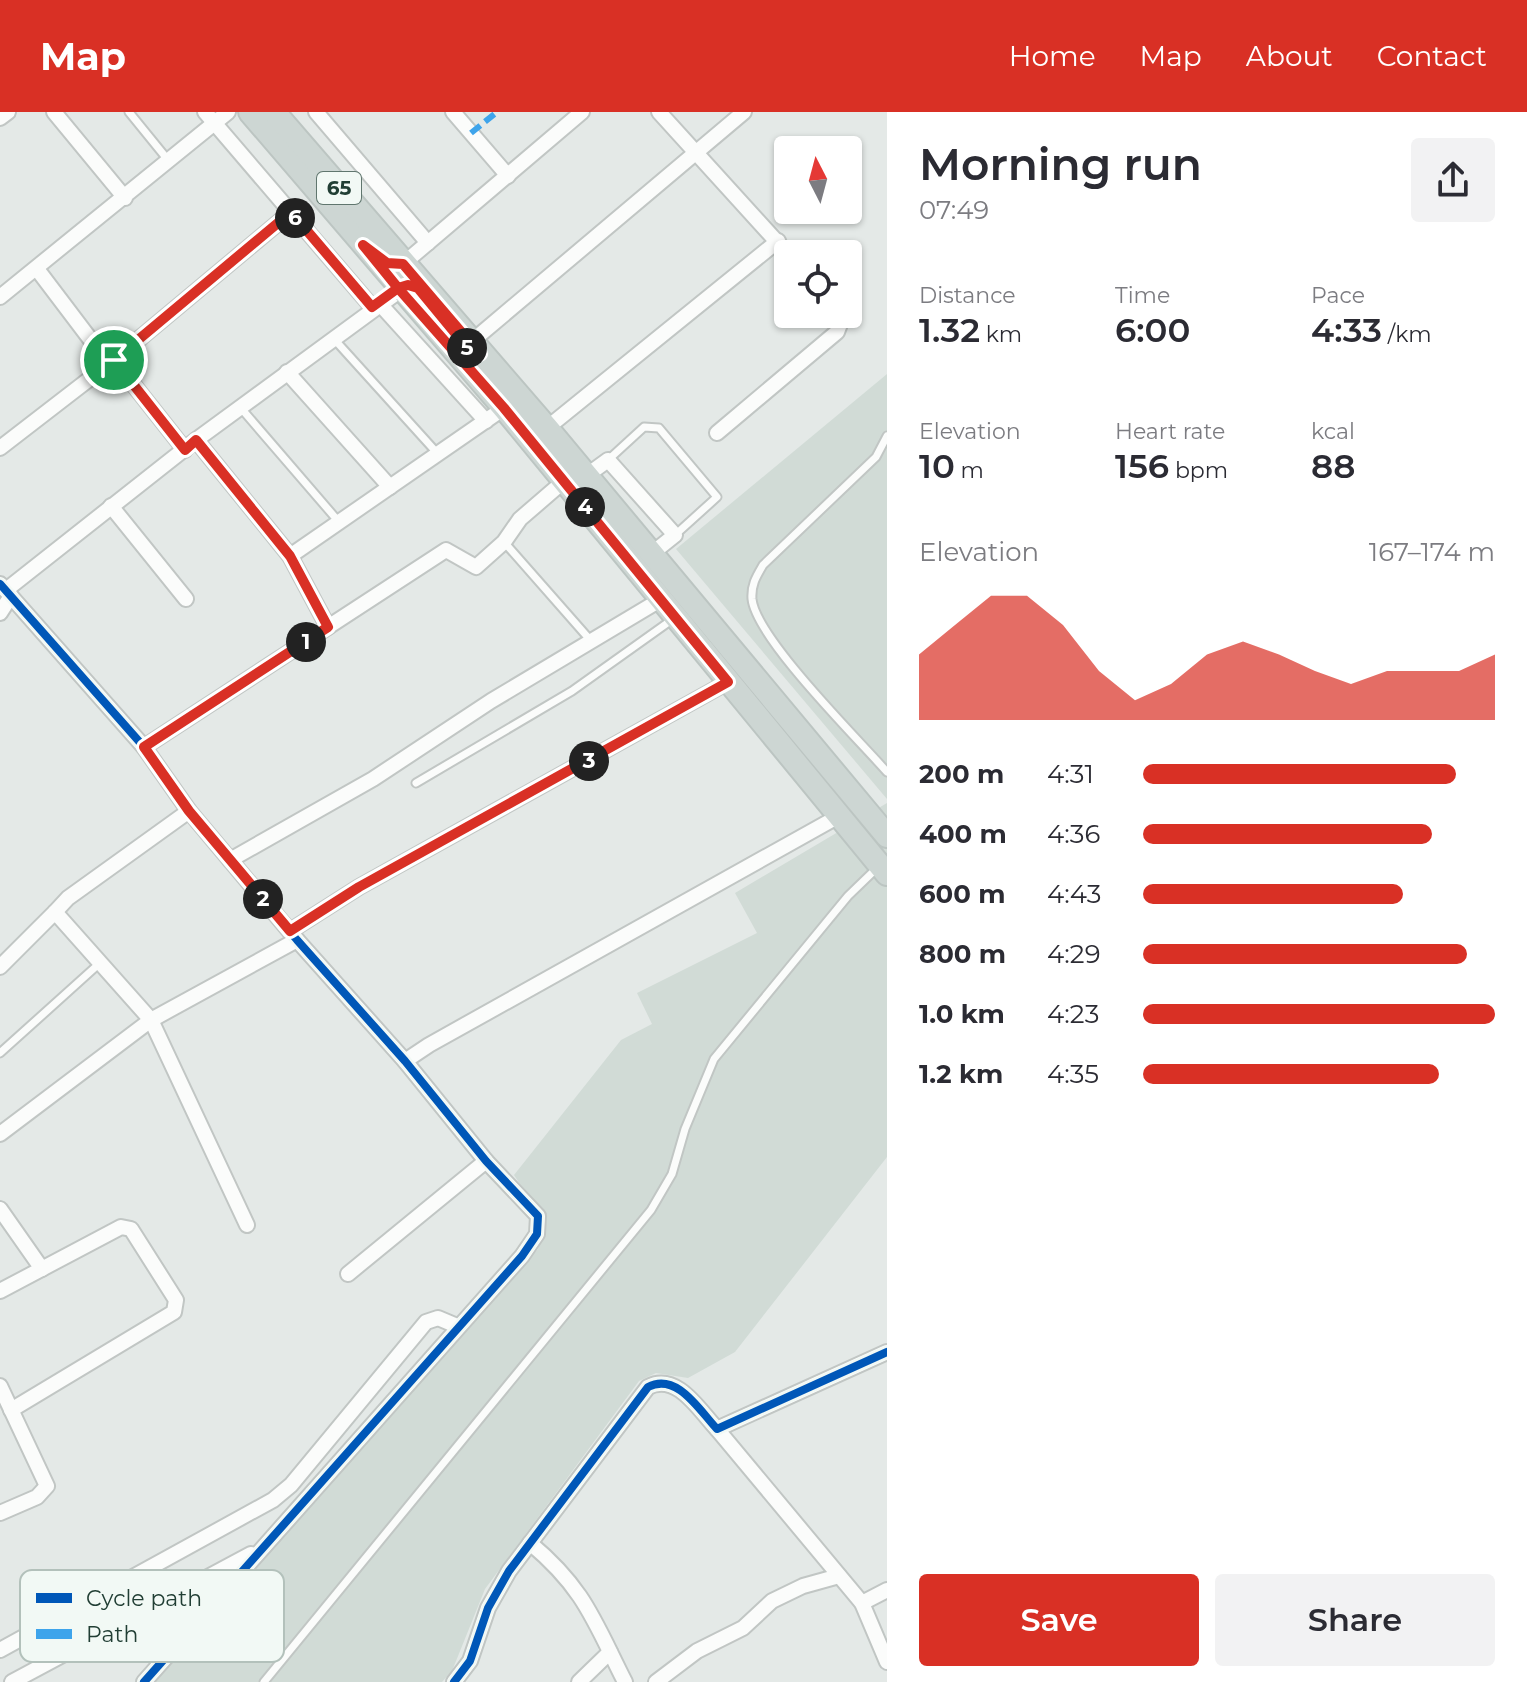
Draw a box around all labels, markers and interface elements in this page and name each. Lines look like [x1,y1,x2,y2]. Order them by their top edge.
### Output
text: Map [40,33,126,80]
text: Home [1009,39,1096,73]
text: Map [1140,39,1202,73]
text: About [1246,39,1333,73]
text: Contact [1377,39,1487,73]
north arrow [774,136,862,224]
map controls [774,136,862,328]
text: Morning run [919,137,1202,191]
button: share [1411,138,1495,222]
road number: 65 [317,172,361,204]
text: 07:49 [919,194,989,226]
pin: 6 [275,198,315,238]
text: 6 [288,204,302,231]
button: locate [774,240,862,328]
text: Distance [919,282,1016,309]
text: Time [1115,282,1170,309]
text: Pace [1311,282,1365,309]
text: 1.32 [919,309,980,351]
text: 6:00 [1115,309,1190,351]
text: 4:33 [1311,309,1382,351]
text: km [980,321,1022,348]
text: /km [1382,321,1432,348]
pin [80,326,148,394]
pin: 5 [447,328,487,368]
text: 5 [460,334,474,361]
icon: arrive [92,338,136,382]
text: Elevation [919,418,1021,445]
text: Heart rate [1115,418,1225,445]
text: kcal [1311,418,1355,445]
text: 10 [919,445,955,487]
text: 156 [1115,445,1169,487]
text: 88 [1311,445,1355,487]
text: m [955,457,984,484]
text: bpm [1169,457,1228,484]
pin: 4 [565,487,605,527]
text: 4 [577,493,593,520]
text: Elevation [919,536,1039,568]
text: 167–174 m [1369,536,1495,568]
pin: 1 [286,622,326,662]
text: 1 [302,628,310,655]
pin: 3 [569,741,609,781]
text: 3 [582,747,596,774]
text: 200 m [919,758,1004,790]
text: 4:31 [1047,758,1094,790]
text: 400 m [919,818,1007,850]
text: 4:36 [1047,818,1100,850]
text: 600 m [919,878,1006,910]
text: 4:43 [1047,878,1101,910]
pin: 2 [243,879,283,919]
text: 2 [257,885,269,912]
text: 800 m [919,938,1006,970]
text: 4:29 [1047,938,1100,970]
text: 1.0 km [919,998,1005,1030]
text: 4:23 [1047,998,1099,1030]
text: 1.2 km [919,1058,1003,1090]
text: 4:35 [1047,1058,1099,1090]
legend [20,1570,284,1662]
button: Save [919,1574,1199,1666]
button: Share [1215,1574,1495,1666]
text: Cycle path [86,1585,202,1612]
text: Path [86,1621,138,1648]

